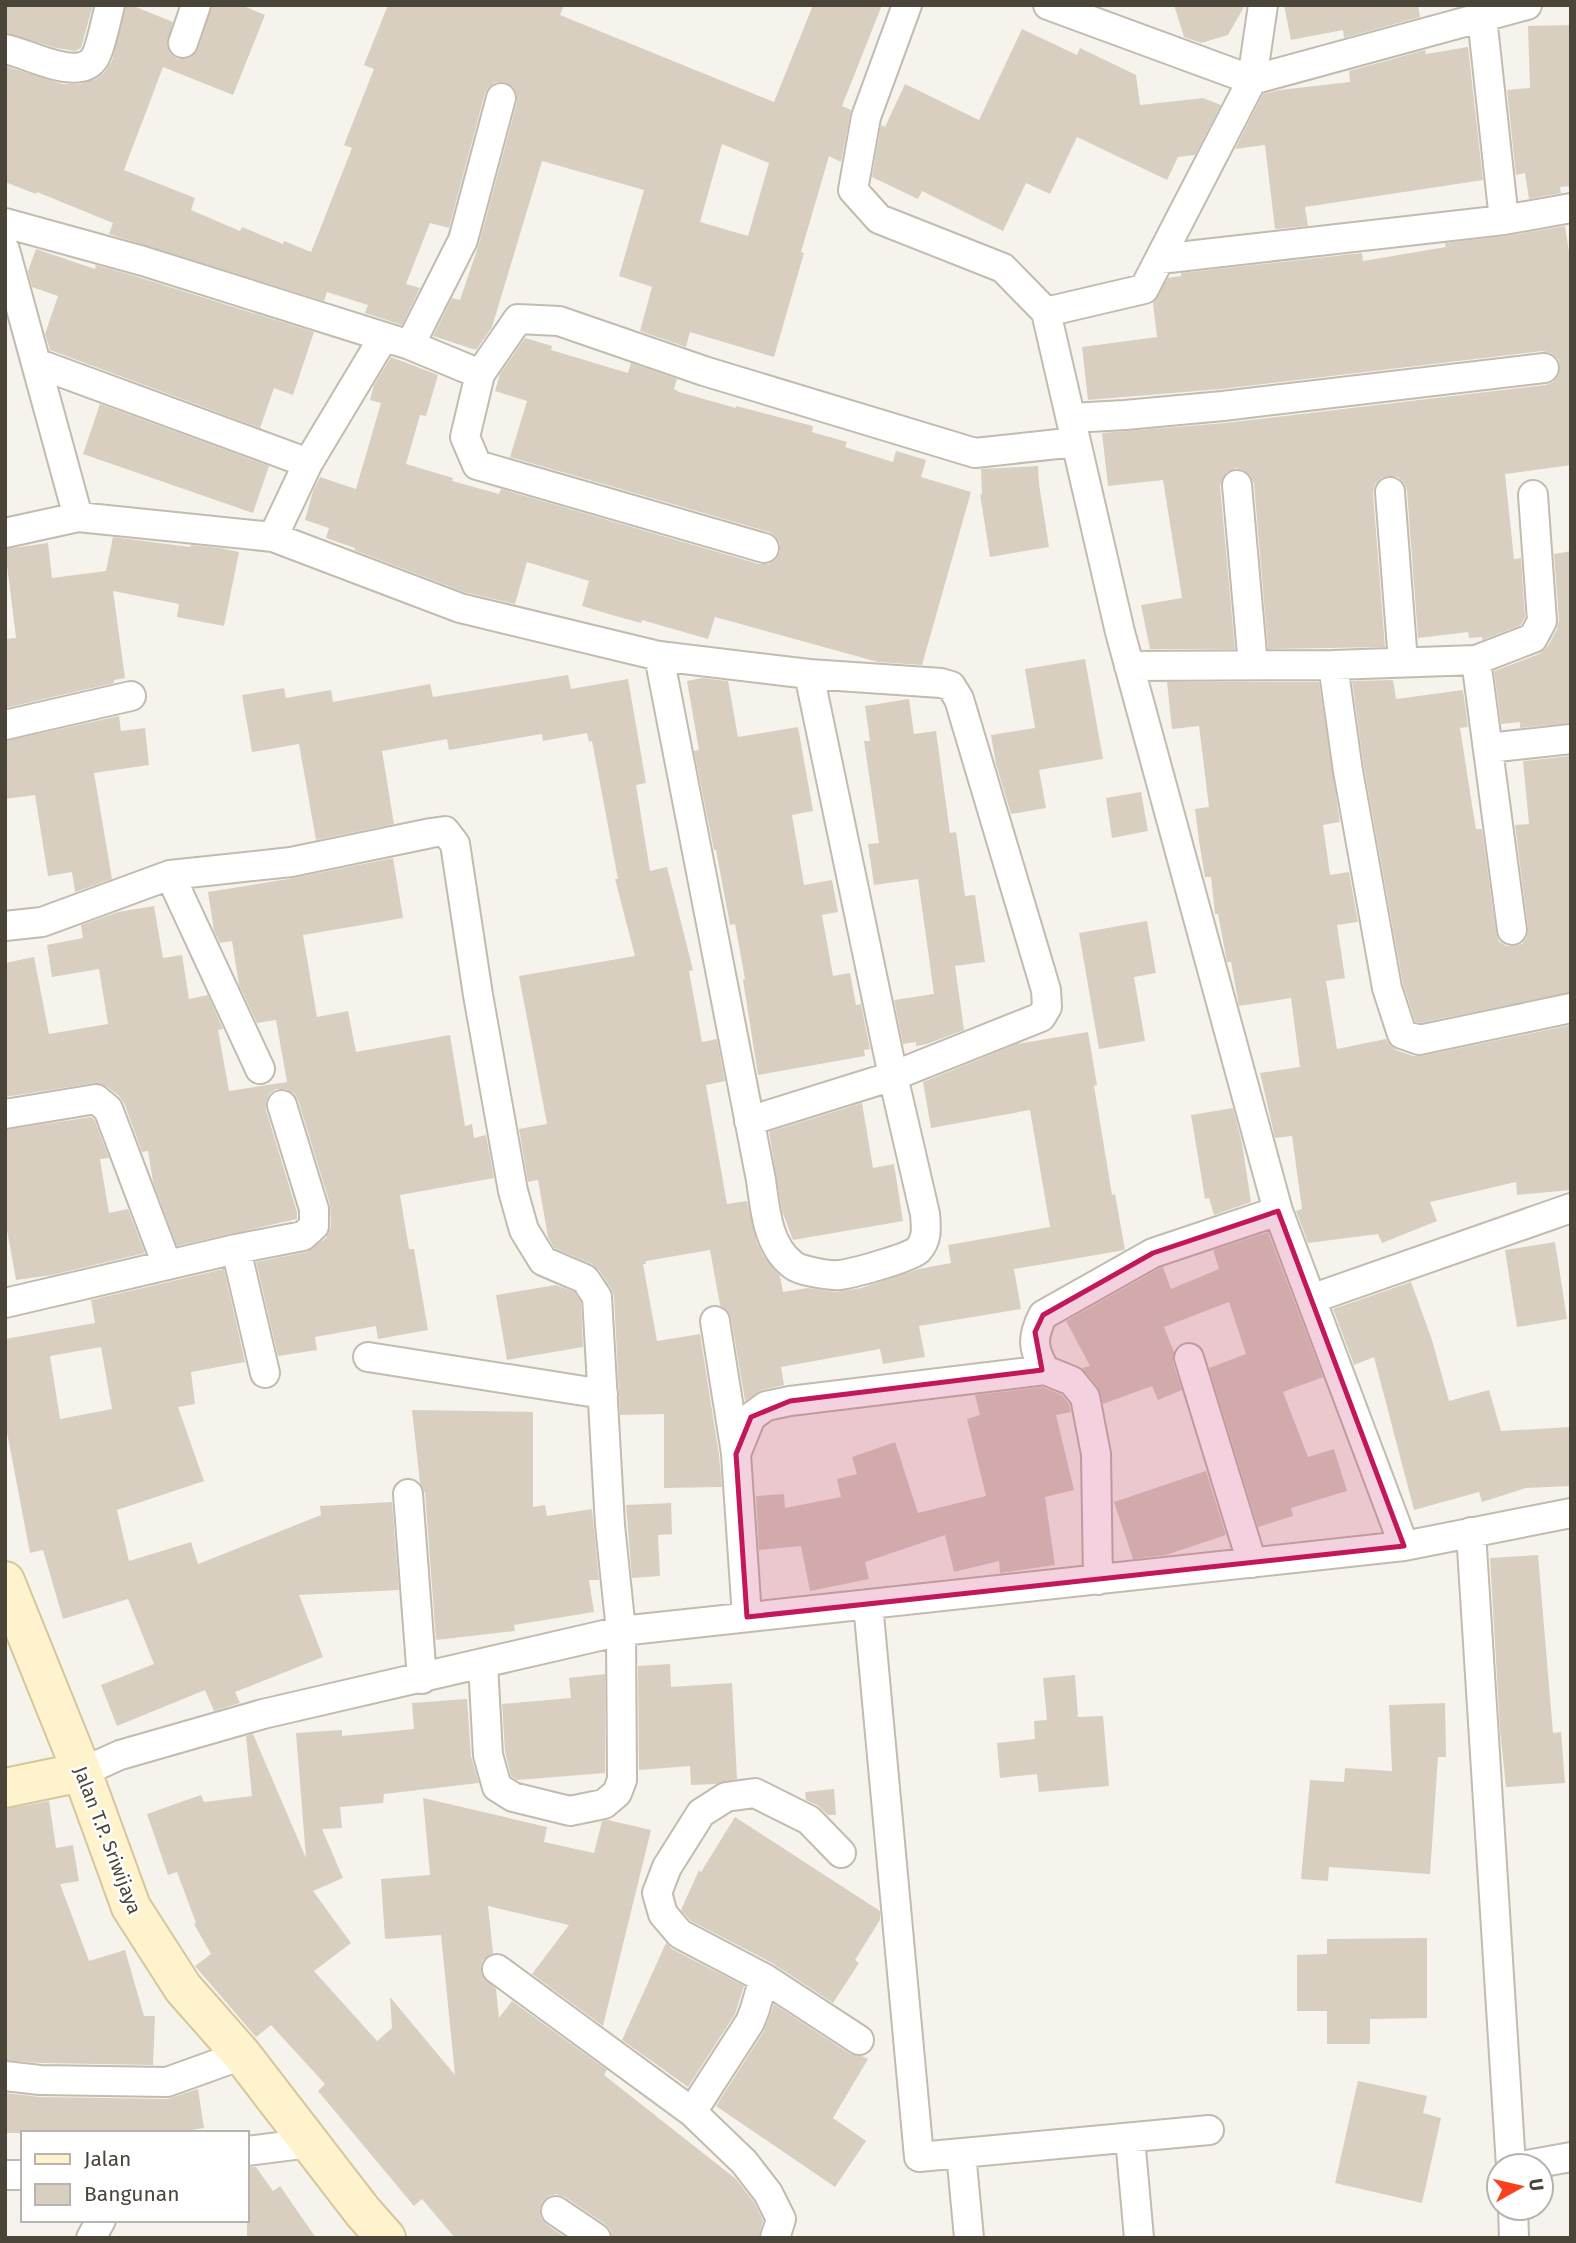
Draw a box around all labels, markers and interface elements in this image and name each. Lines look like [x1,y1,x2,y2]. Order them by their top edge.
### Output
street label: Jalan T.P. Sriwijaya [69,1763,146,1917]
legend [21,2131,248,2222]
text: Jalan [84,2146,131,2172]
north arrow [1485,2152,1555,2222]
text: U [1524,2177,1549,2192]
text: Bangunan [84,2181,179,2207]

